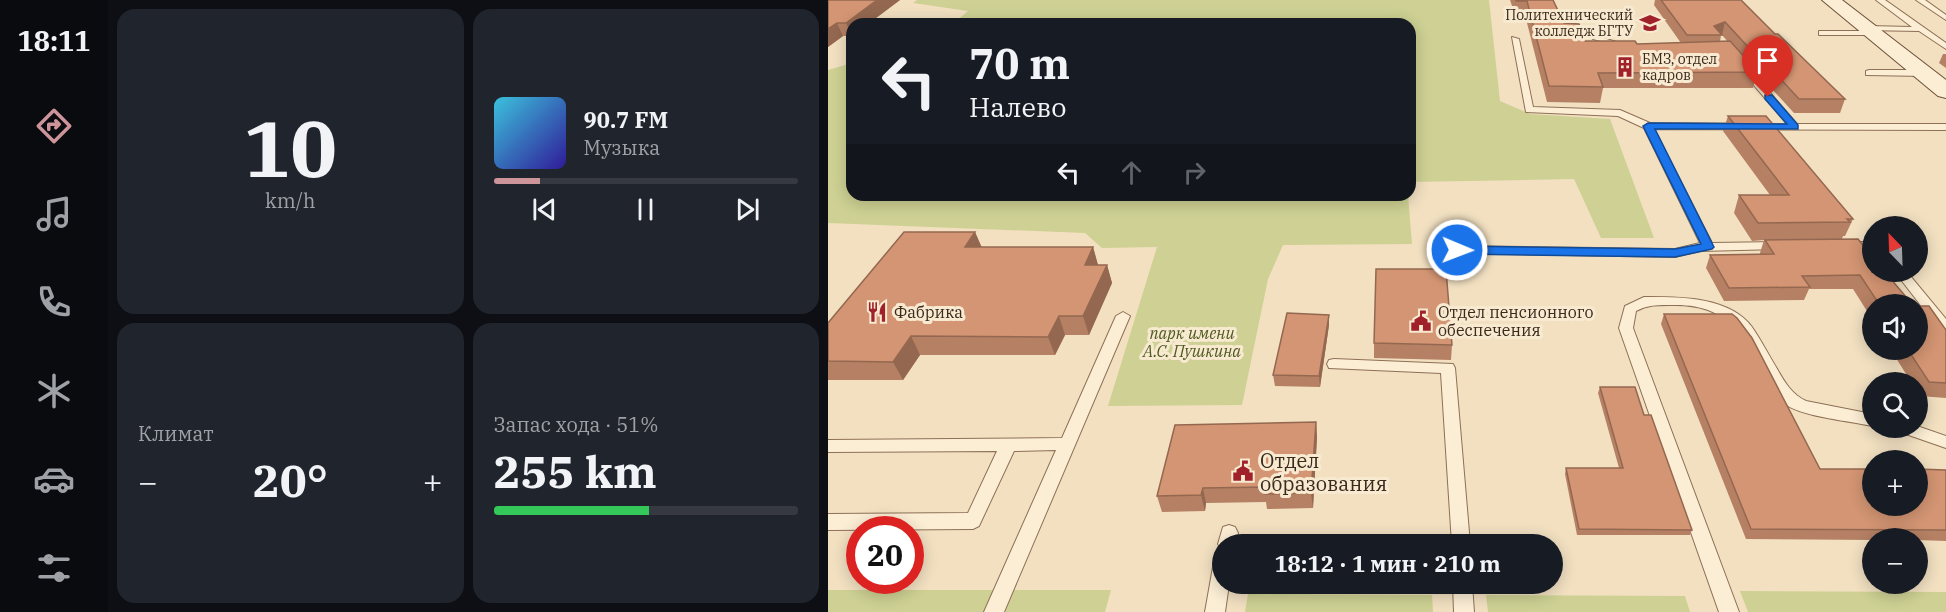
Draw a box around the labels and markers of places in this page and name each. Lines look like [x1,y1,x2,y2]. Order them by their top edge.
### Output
place label: Политехнический колледж БГТУ [1505,6,1634,40]
school or university icon: Политехнический колледж БГТУ [1638,11,1662,35]
pin [1742,35,1793,97]
place label: БМЗ, отдел кадров [1642,50,1717,84]
building icon: БМЗ, отдел кадров [1613,55,1637,79]
restaurant icon: Фабрика [865,300,889,324]
place label: Фабрика [894,302,963,322]
place label: Отдел пенсионного обеспечения [1438,302,1594,340]
public building icon: Отдел пенсионного обеспечения [1409,309,1433,333]
place label: Отдел образования [1260,447,1387,497]
public building icon: Отдел образования [1231,459,1255,483]

